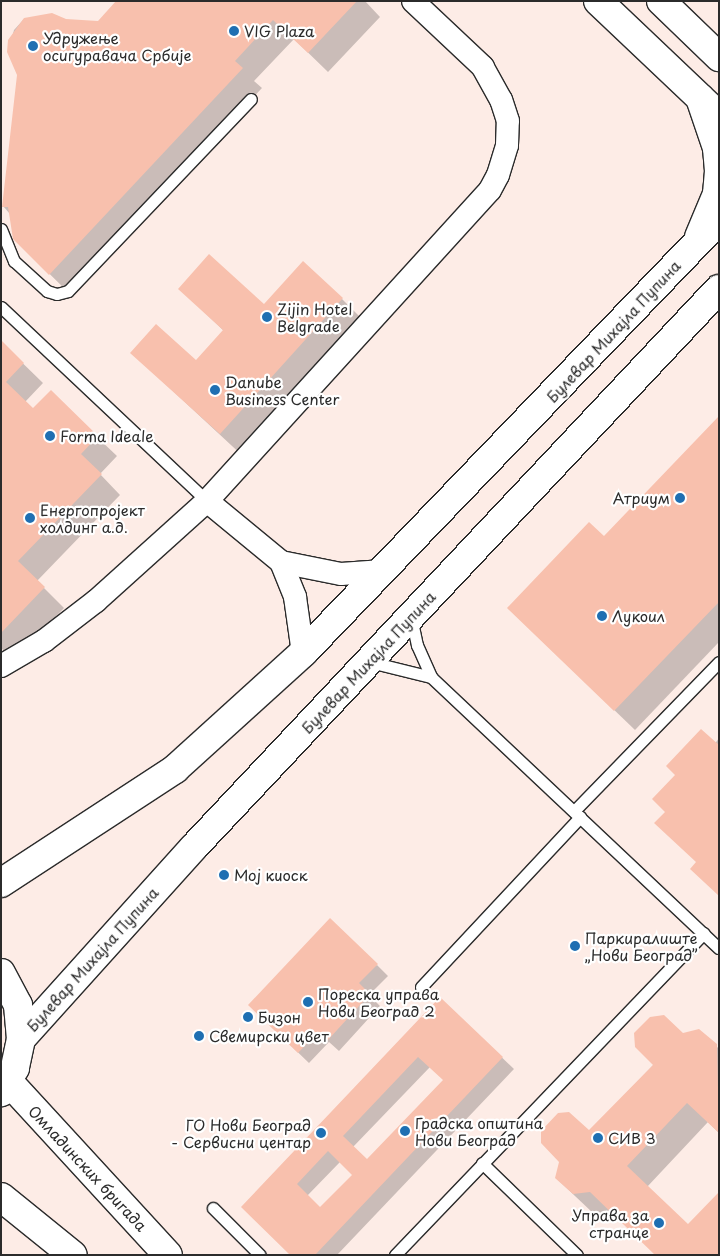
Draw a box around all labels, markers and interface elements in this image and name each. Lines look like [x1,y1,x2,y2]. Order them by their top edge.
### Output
place label: VIG Plaza [244,22,315,40]
marker: VIG Plaza [228,25,240,37]
place label: Удружење осигуравача Србије [43,28,192,63]
marker: Удружење осигуравача Србије [27,40,39,52]
street label: Булевар Михајла Пупина [542,256,684,406]
place label: Zijin Hotel Belgrade [277,299,352,334]
marker: Zijin Hotel Belgrade [261,311,273,323]
place label: Danube Business Center [225,372,341,407]
marker: Danube Business Center [209,384,221,396]
place label: Forma Ideale [60,427,154,445]
marker: Forma Ideale [44,430,56,442]
place label: Атриум [613,489,670,507]
marker: Атриум [674,492,686,504]
place label: Енергопројект холдинг а.д. [40,500,145,535]
marker: Енергопројект холдинг а.д. [24,512,36,524]
street label: Булевар Михајла Пупина [297,587,439,737]
place label: Лукоил [612,607,665,625]
marker: Лукоил [596,610,608,622]
place label: Мој киоск [234,866,307,884]
marker: Мој киоск [218,869,230,881]
street label: Булевар Михајла Пупина [22,883,162,1035]
place label: Паркиралиште „Нови Београд” [585,928,698,963]
marker: Паркиралиште „Нови Београд” [569,940,581,952]
place label: Пореска управа Нови Београд 2 [318,984,440,1019]
marker: Пореска управа Нови Београд 2 [302,996,314,1008]
place label: Бизон [258,1008,301,1026]
marker: Бизон [242,1011,254,1023]
place label: Свемирски цвет [209,1027,330,1045]
marker: Свемирски цвет [193,1030,205,1042]
street label: Омладинских бригада [25,1101,151,1235]
place label: Градска општина Нови Београд [415,1113,545,1148]
place label: ГО Нови Београд - Сервисни центар [170,1115,311,1150]
marker: Градска општина Нови Београд [399,1125,411,1137]
marker: ГО Нови Београд - Сервисни центар [315,1127,327,1139]
place label: СИВ 3 [608,1129,656,1147]
marker: СИВ 3 [592,1132,604,1144]
place label: Управа за странце [572,1205,649,1240]
marker: Управа за странце [653,1217,665,1229]

